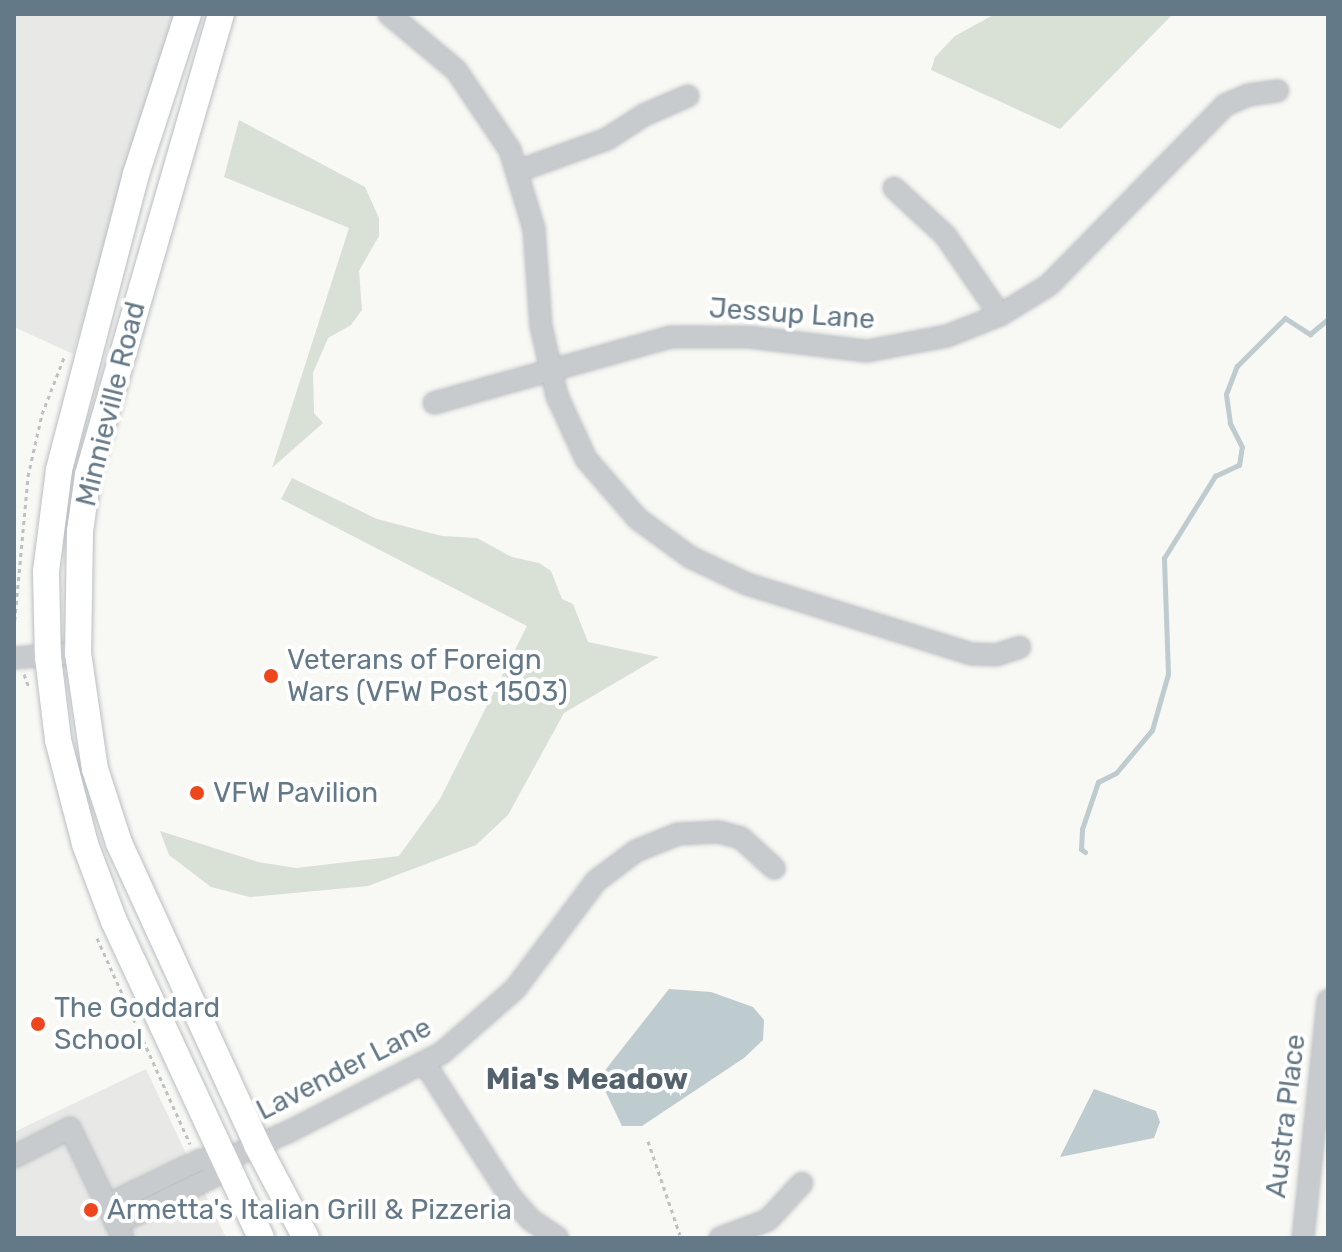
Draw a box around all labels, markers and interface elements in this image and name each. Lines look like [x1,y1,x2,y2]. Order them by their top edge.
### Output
street label: Jessup Lane [708,291,876,337]
street label: Minnieville Road [69,298,153,510]
place label: Veterans of Foreign Wars (VFW Post 1503) [287,643,568,709]
marker: Veterans of Foreign Wars (VFW Post 1503) [262,667,280,685]
place label: VFW Pavilion [213,776,379,810]
marker: VFW Pavilion [188,784,206,802]
place label: The Goddard School [54,991,220,1057]
street label: Lavender Lane [251,1010,437,1128]
marker: The Goddard School [29,1015,47,1033]
street label: Austra Place [1259,1032,1313,1200]
district label: Mia's Meadow [486,1061,688,1097]
place label: Armetta's Italian Grill & Pizzeria [107,1193,512,1227]
marker: Armetta's Italian Grill & Pizzeria [82,1201,100,1219]

